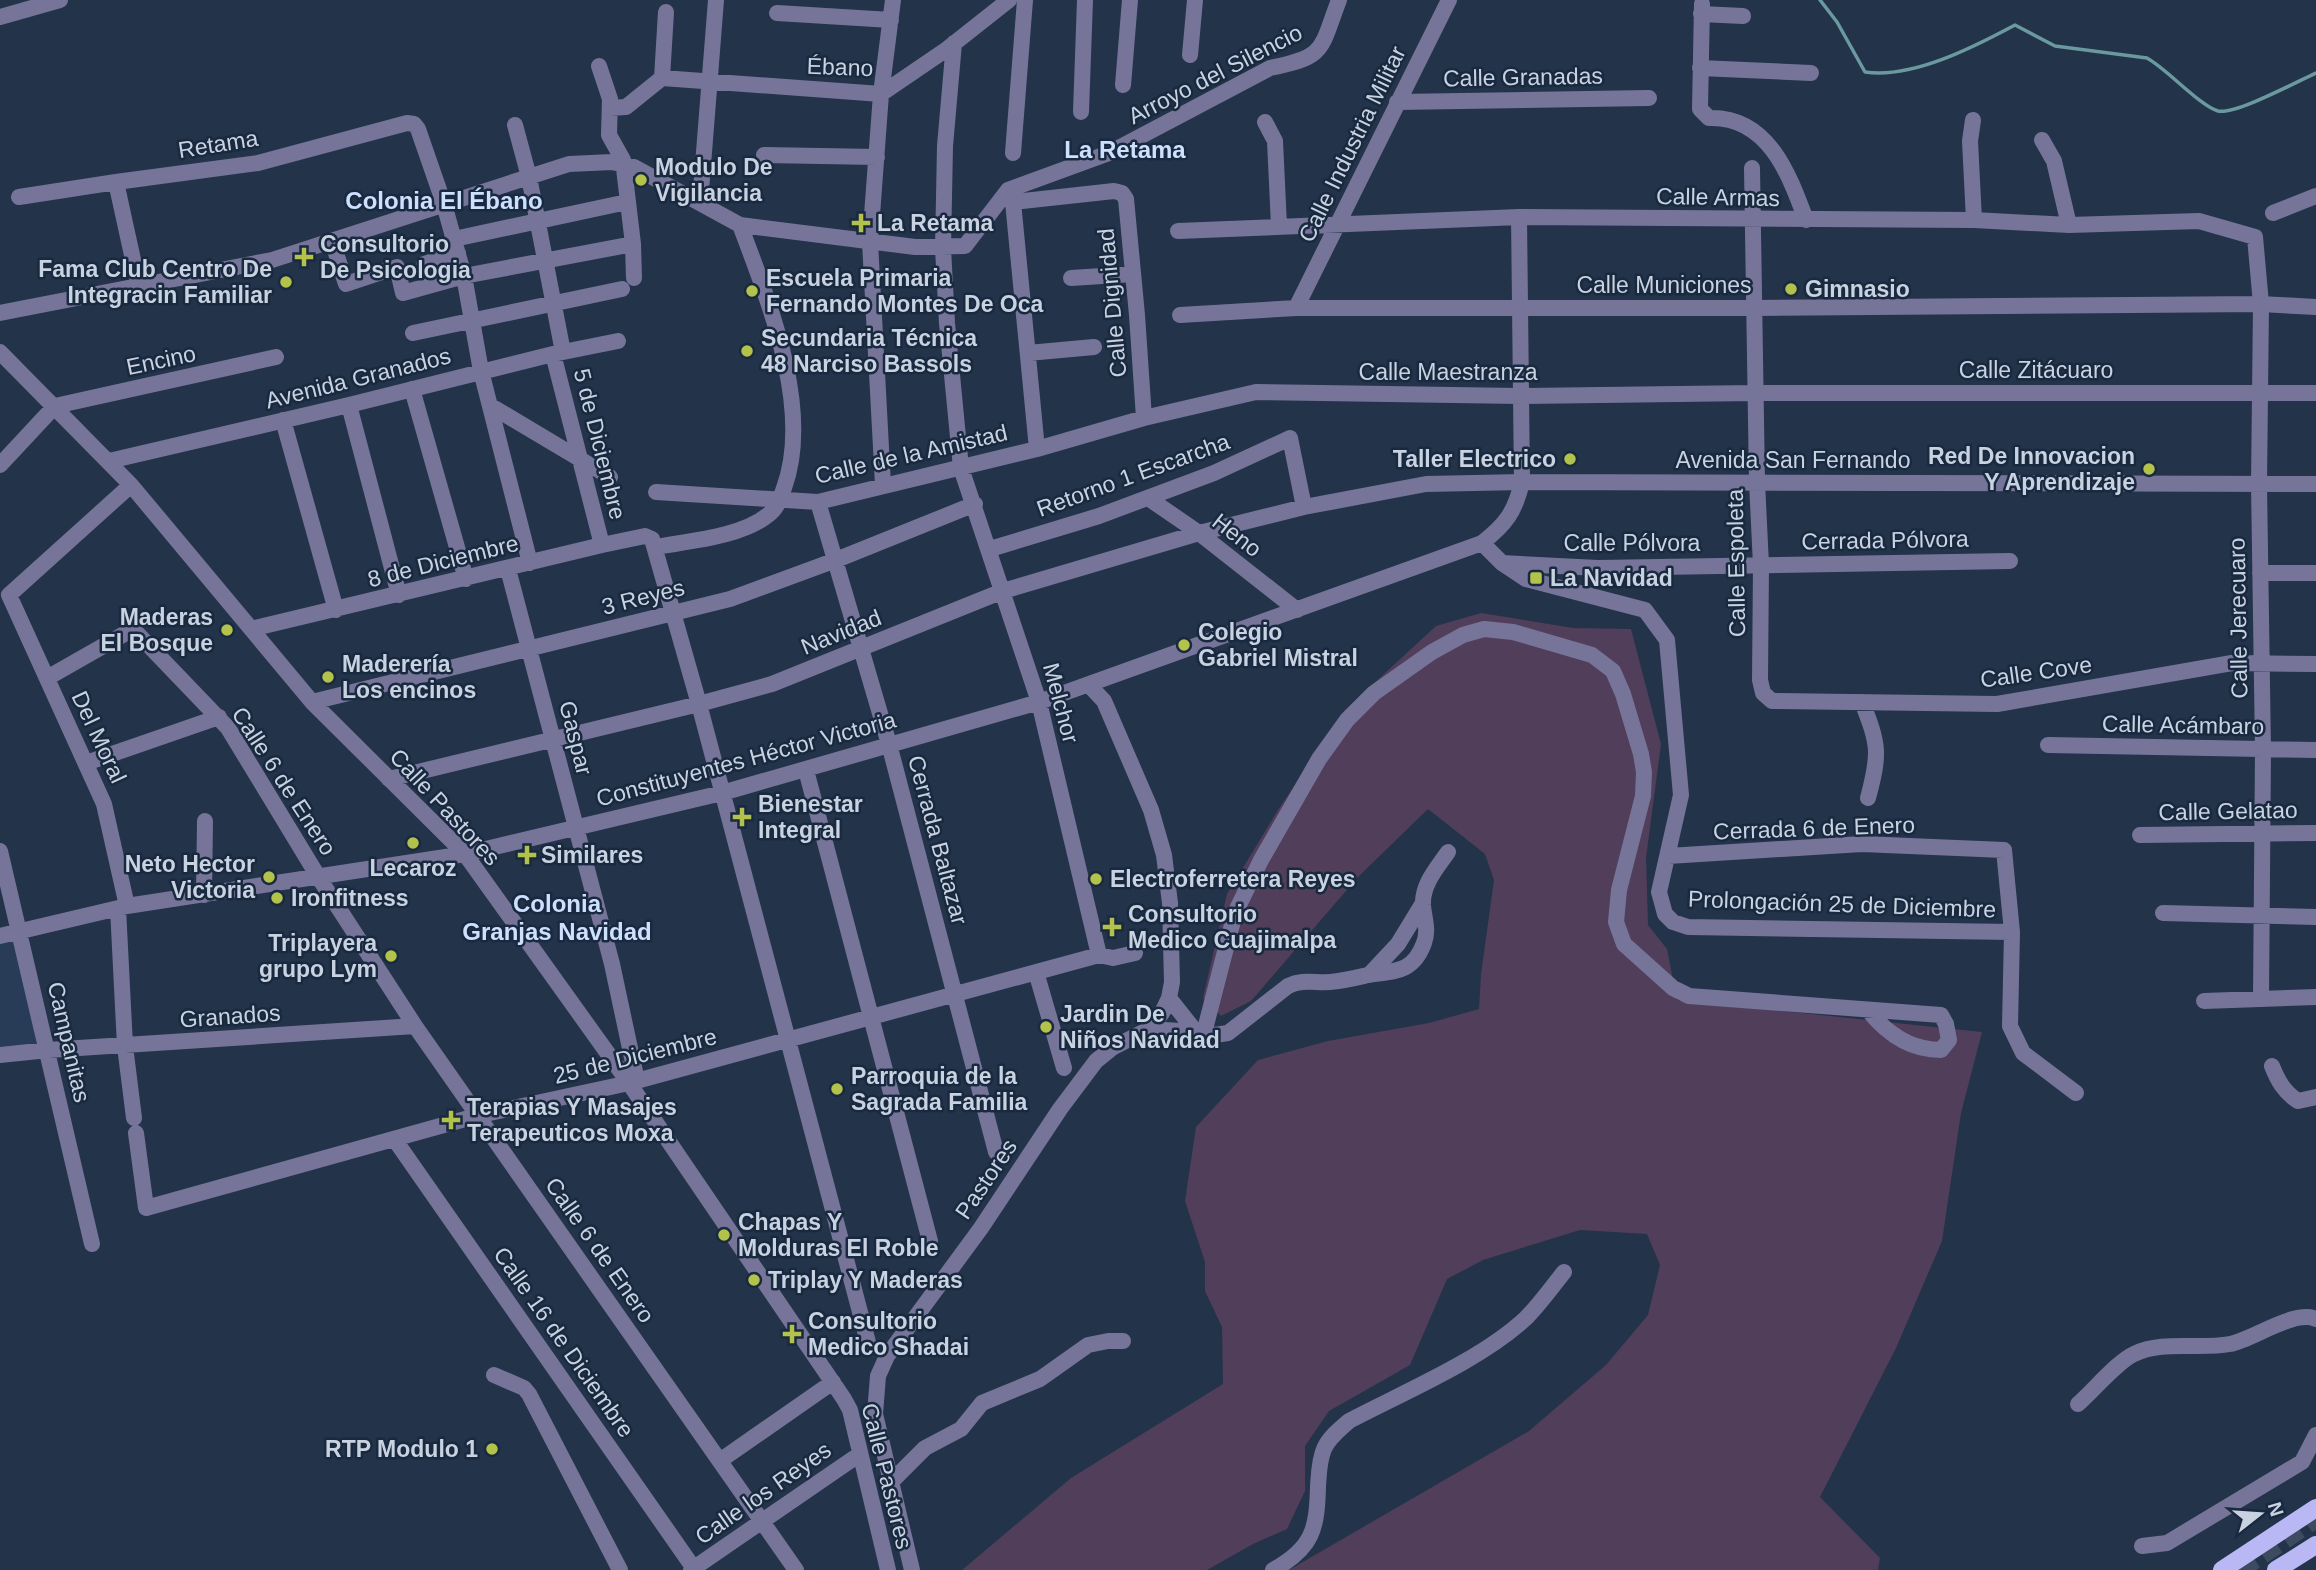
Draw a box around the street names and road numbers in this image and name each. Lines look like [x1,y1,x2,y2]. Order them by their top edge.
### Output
street label: Arroyo del Silencio [1124,19,1306,129]
street label: Calle Industria Militar [1293,41,1411,246]
street label: Ébano [806,53,874,81]
street label: Calle Granadas [1443,63,1603,91]
street label: Retama [176,125,260,163]
street label: Calle Armas [1656,183,1780,211]
street label: Calle Dignidad [1093,227,1131,379]
street label: Calle Municiones [1576,272,1752,298]
street label: Encino [124,340,198,380]
street label: Avenida Granados [263,342,453,414]
street label: Calle Zitácuaro [1959,357,2113,383]
street label: Calle Maestranza [1359,359,1538,385]
street label: 5 de Diciembre [569,366,631,522]
street label: Calle de la Amistad [812,419,1010,489]
street label: Retorno 1 Escarcha [1033,428,1233,522]
street label: Avenida San Fernando [1676,447,1910,473]
street label: Calle Espoleta [1722,488,1750,637]
street label: Heno [1207,508,1267,562]
street label: Cerrada Pólvora [1801,526,1969,554]
street label: 8 de Diciembre [365,530,521,592]
street label: Calle Pólvora [1564,530,1701,556]
street label: Calle Jerecuaro [2224,537,2252,699]
street label: 3 Reyes [599,574,687,620]
street label: Navidad [797,604,885,660]
street label: Calle Cove [1978,651,2094,693]
street label: Melchor [1038,660,1084,746]
street label: Del Moral [66,687,132,787]
street label: Gaspar [554,698,598,778]
street label: Calle 6 de Enero [226,702,342,860]
street label: Constituyentes Héctor Victoria [593,706,899,812]
street label: Calle Acámbaro [2102,711,2264,739]
street label: Calle Pastores [384,743,506,871]
street label: Cerrada Baltazar [903,753,973,928]
street label: Calle Gelatao [2158,797,2298,825]
street label: Cerrada 6 de Enero [1713,811,1915,845]
street label: Prolongación 25 de Diciembre [1688,886,1996,922]
street label: Campanitas [43,979,95,1105]
street label: Granados [179,1000,281,1032]
street label: 25 de Diciembre [551,1023,719,1089]
street label: Pastores [950,1134,1022,1224]
street label: Calle 6 de Enero [540,1172,660,1328]
street label: Calle 16 de Diciembre [488,1242,640,1442]
street label: Calle Pastores [856,1400,918,1552]
street label: Calle los Reyes [690,1437,836,1549]

